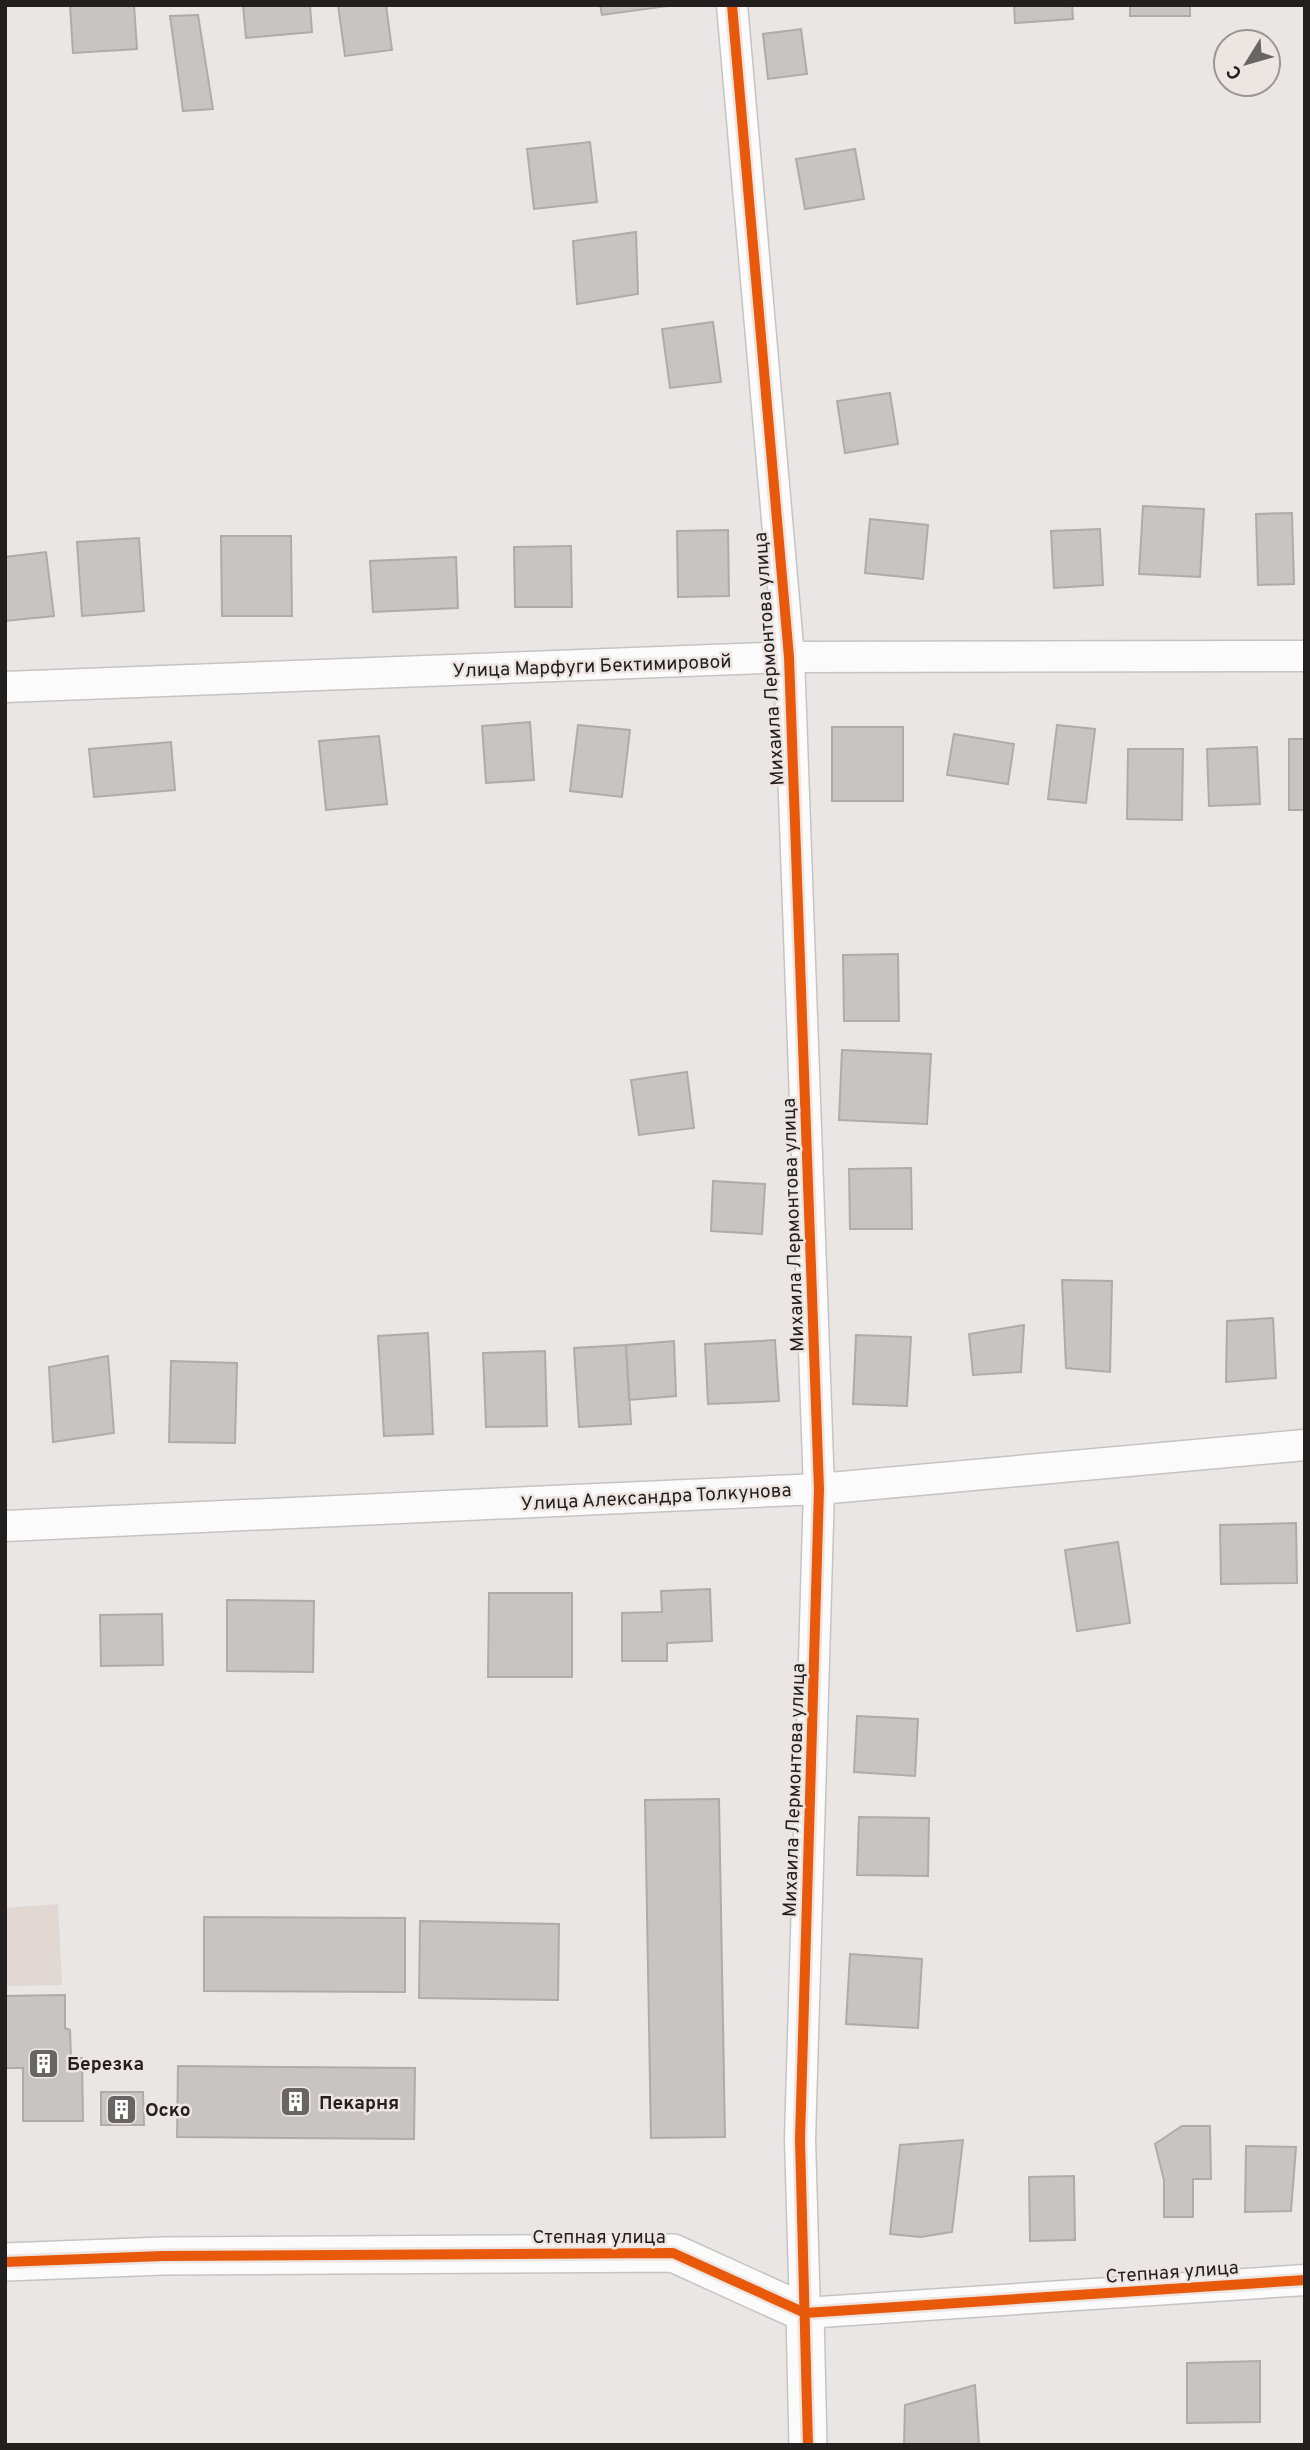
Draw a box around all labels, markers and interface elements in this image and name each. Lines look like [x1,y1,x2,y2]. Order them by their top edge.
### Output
north arrow [1212,28,1282,98]
text: С [1222,60,1248,84]
street label: Михаила Лермонтова улица [749,531,791,786]
street label: Улица Марфуги Бектимировой [452,650,732,684]
street label: Михаила Лермонтова улица [778,1098,810,1352]
street label: Улица Александра Толкунова [520,1479,792,1517]
street label: Михаила Лермонтова улица [779,1663,811,1917]
building icon: Березка [27,2046,61,2080]
place label: Березка [67,2053,144,2077]
building icon: Пекарня [279,2085,313,2119]
building icon: Оско [105,2092,139,2126]
place label: Пекарня [319,2092,399,2116]
place label: Оско [145,2099,190,2123]
street label: Степная улица [532,2226,666,2250]
street label: Степная улица [1105,2256,1240,2290]

